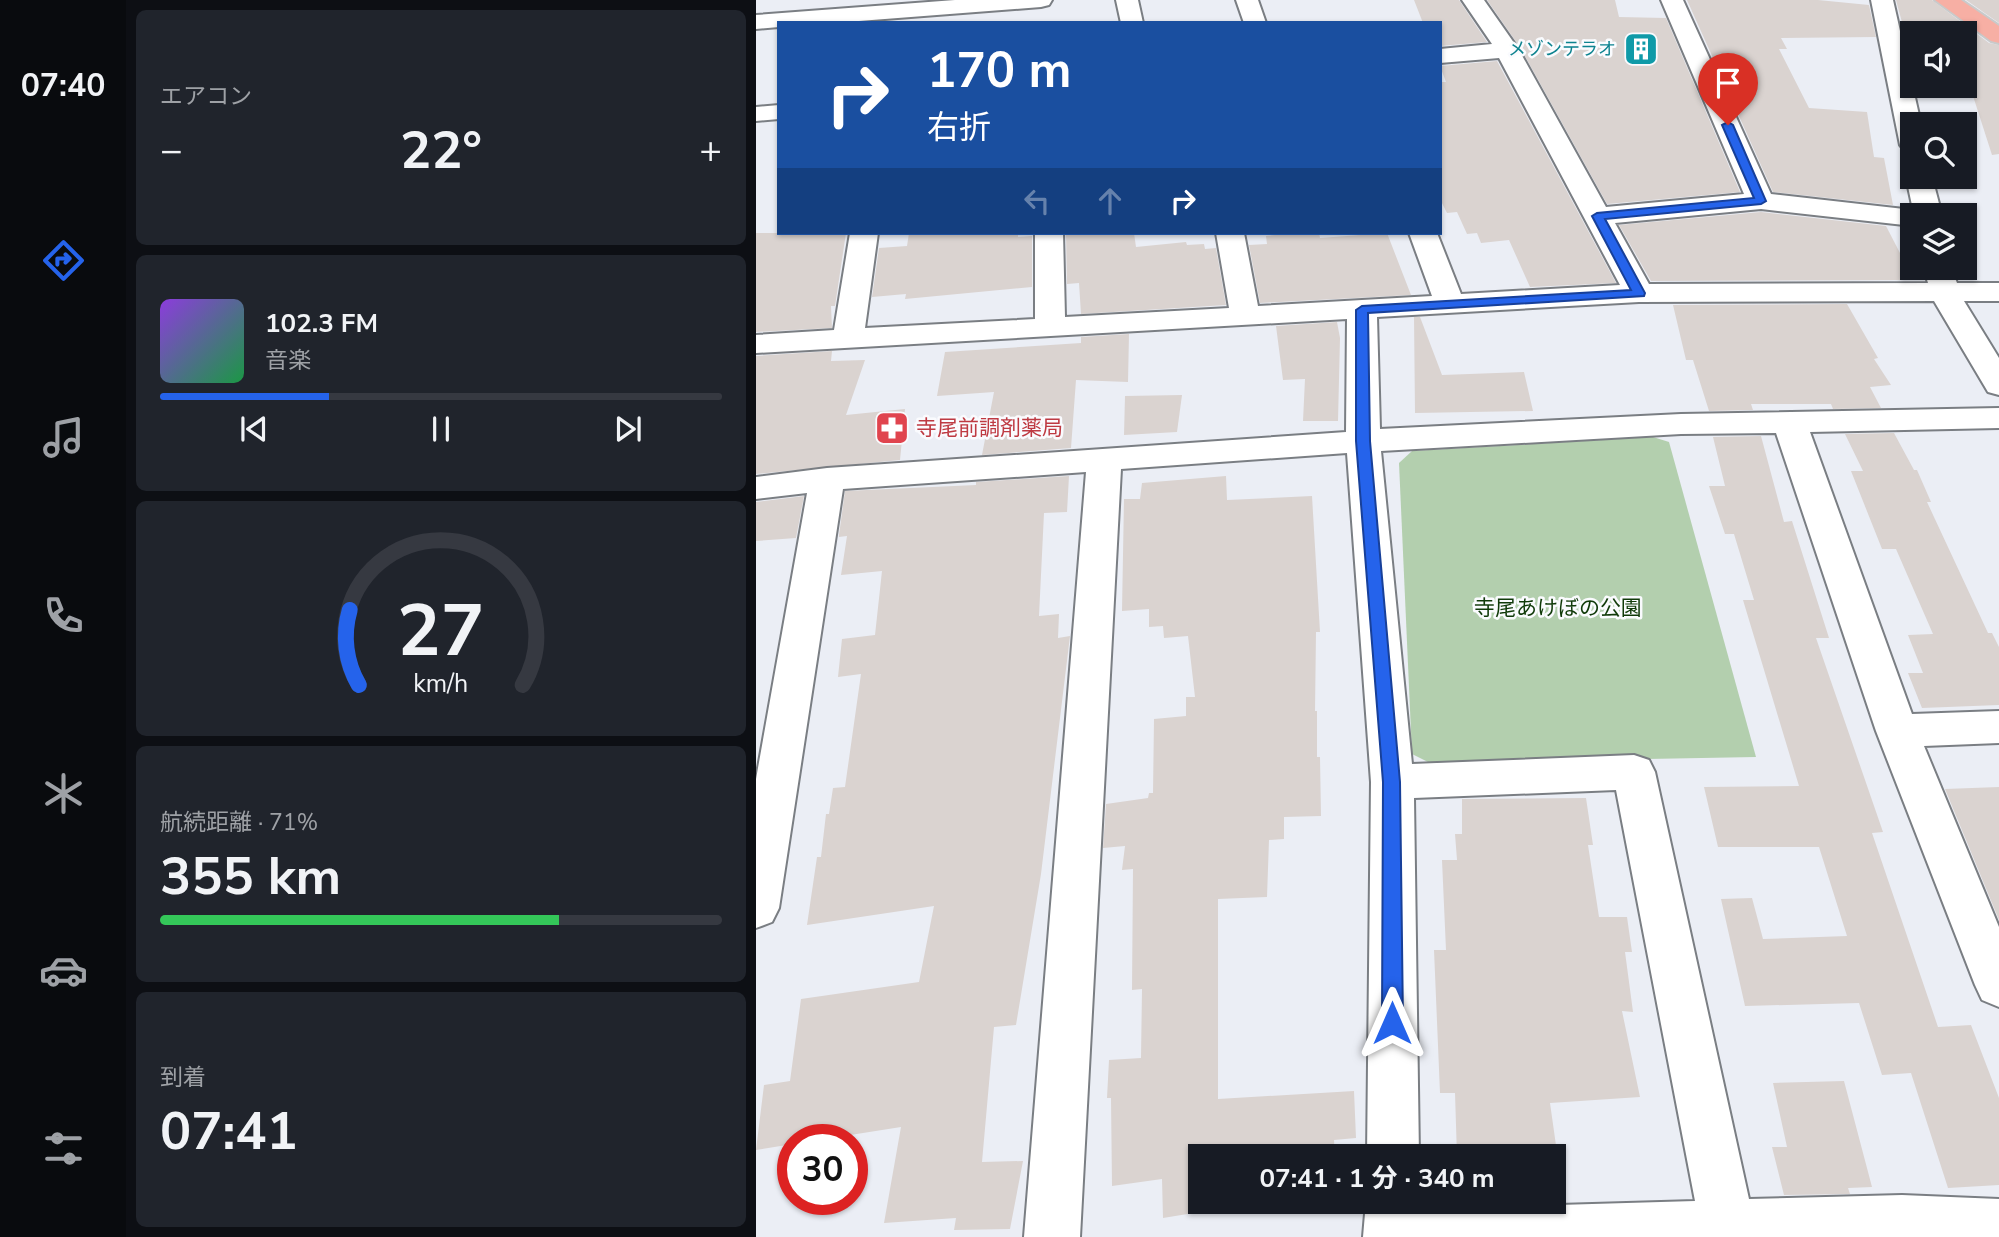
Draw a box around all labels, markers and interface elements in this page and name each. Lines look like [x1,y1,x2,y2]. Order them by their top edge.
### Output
map controls [1900,21,1977,280]
button: sound [1900,21,1977,98]
building icon: メゾンテラオ [1622,30,1660,68]
text: 170 m [927,37,1071,104]
place label: メゾンテラオ [1508,37,1616,61]
icon: right [812,49,903,140]
pin [1698,53,1758,125]
text: 07:40 [21,64,105,107]
icon: arrive [1709,64,1747,102]
text: エアコン [160,81,252,112]
text: 右折 [927,106,991,149]
button: search [1900,112,1977,189]
text: 22° [400,115,482,186]
text: − [160,125,183,176]
text: + [699,125,722,176]
icon: left [1018,182,1056,220]
icon: ahead [1091,182,1129,220]
icon: right [1164,182,1202,220]
button: layers [1900,203,1977,280]
icon: directions [39,236,88,285]
text: 102.3 FM [265,306,378,341]
text: 音楽 [265,345,311,376]
pharmacy icon: 寺尾前調剤薬局 [873,409,911,447]
icon: previous [235,410,273,448]
icon: pause [422,410,460,448]
icon: next [609,410,647,448]
icon: music [39,413,88,462]
place label: 寺尾前調剤薬局 [916,414,1063,442]
text: 27 [397,581,485,681]
icon: phone [39,591,88,640]
park label: 寺尾あけぼの公園 [1474,594,1642,622]
text: km/h [413,666,469,700]
icon: climate [39,769,88,818]
text: 航続距離 · 71% [160,807,318,838]
text: 355 km [160,841,341,912]
icon: car [39,946,88,995]
position arrow [1355,986,1429,1060]
text: 到着 [160,1062,206,1093]
text: 07:41 [160,1096,298,1167]
icon: filters [39,1124,88,1173]
speed limit sign: 30 [777,1124,868,1215]
text: 07:41 · 1 分 · 340 m [1259,1161,1495,1196]

